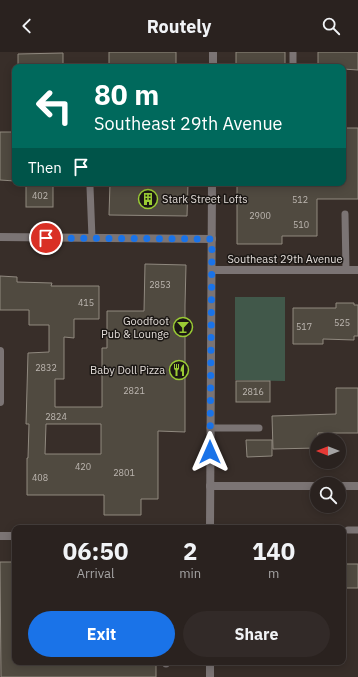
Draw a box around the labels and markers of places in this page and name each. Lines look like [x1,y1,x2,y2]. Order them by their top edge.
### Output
building icon: Stark Street Lofts [137,188,159,210]
place label: Stark Street Lofts [162,192,248,206]
pin [29,221,63,255]
place label: Goodfoot Pub & Lounge [101,314,169,341]
bar icon: Goodfoot Pub & Lounge [172,316,194,338]
restaurant icon: Baby Doll Pizza [168,359,190,381]
place label: Baby Doll Pizza [90,363,165,377]

